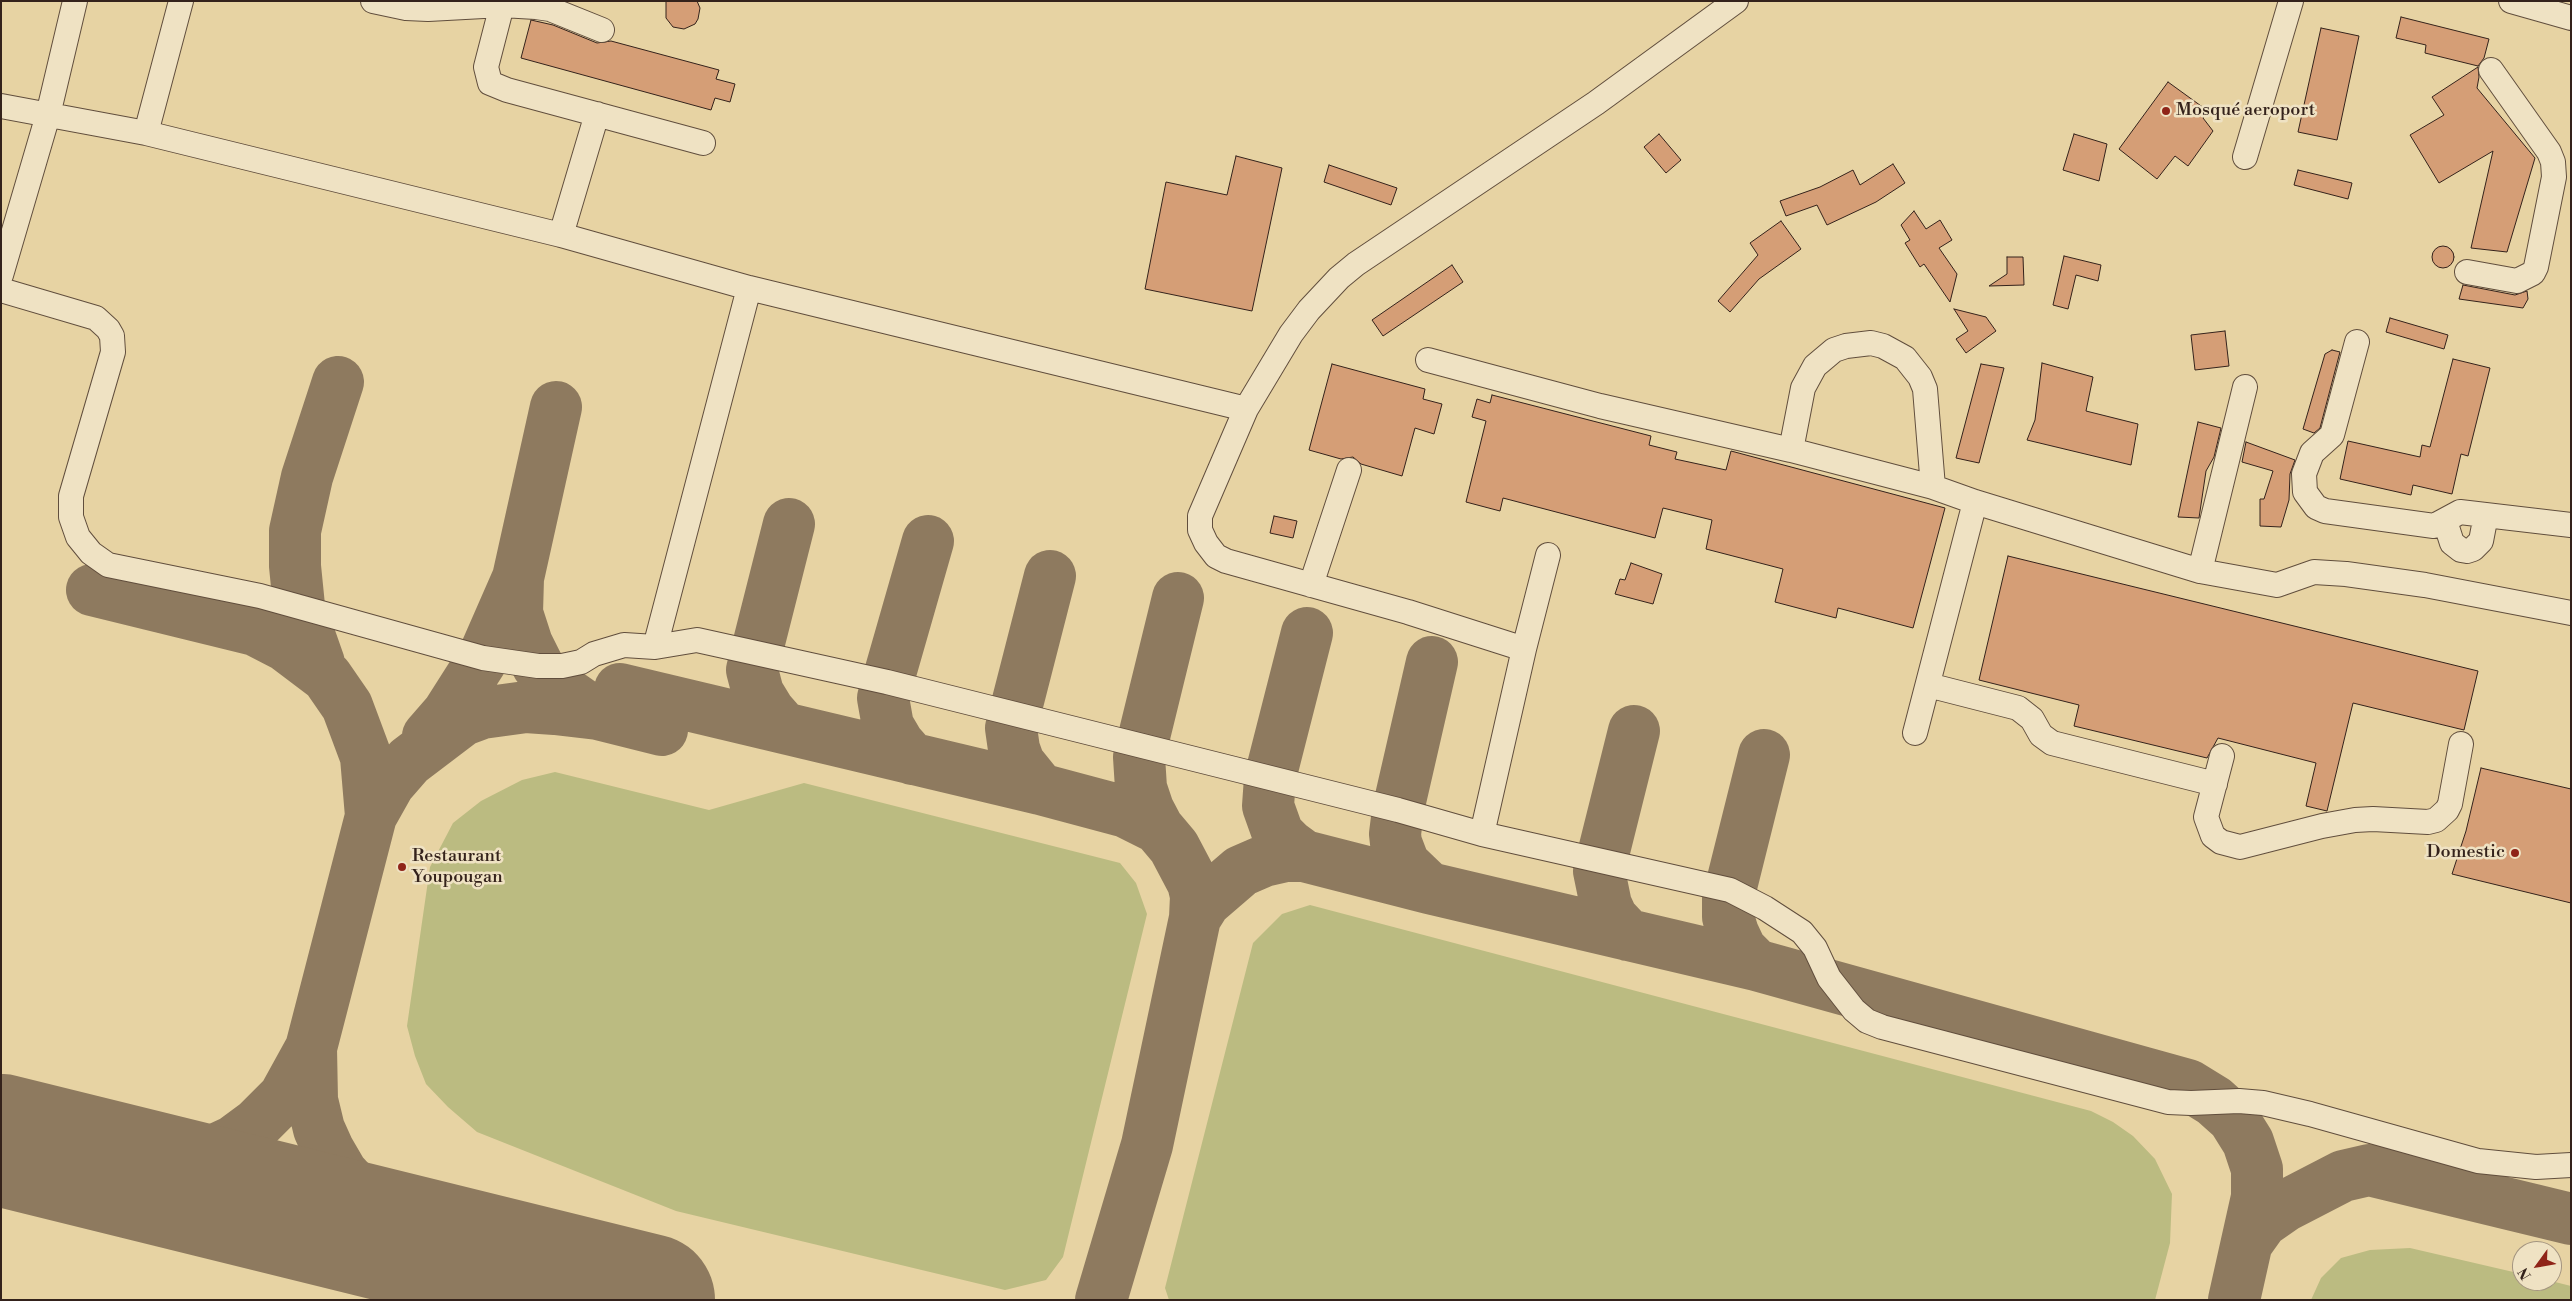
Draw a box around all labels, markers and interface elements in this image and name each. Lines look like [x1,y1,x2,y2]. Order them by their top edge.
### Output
place label: Mosqué aeroport [2176,100,2315,122]
marker: Mosqué aeroport [2160,105,2172,117]
place label: Domestic [2427,842,2505,864]
place label: Restaurant Youpougan [412,846,503,889]
marker: Domestic [2509,847,2521,859]
marker: Restaurant Youpougan [396,861,408,873]
north arrow [2512,1241,2562,1291]
text: N [2515,1264,2536,1283]

